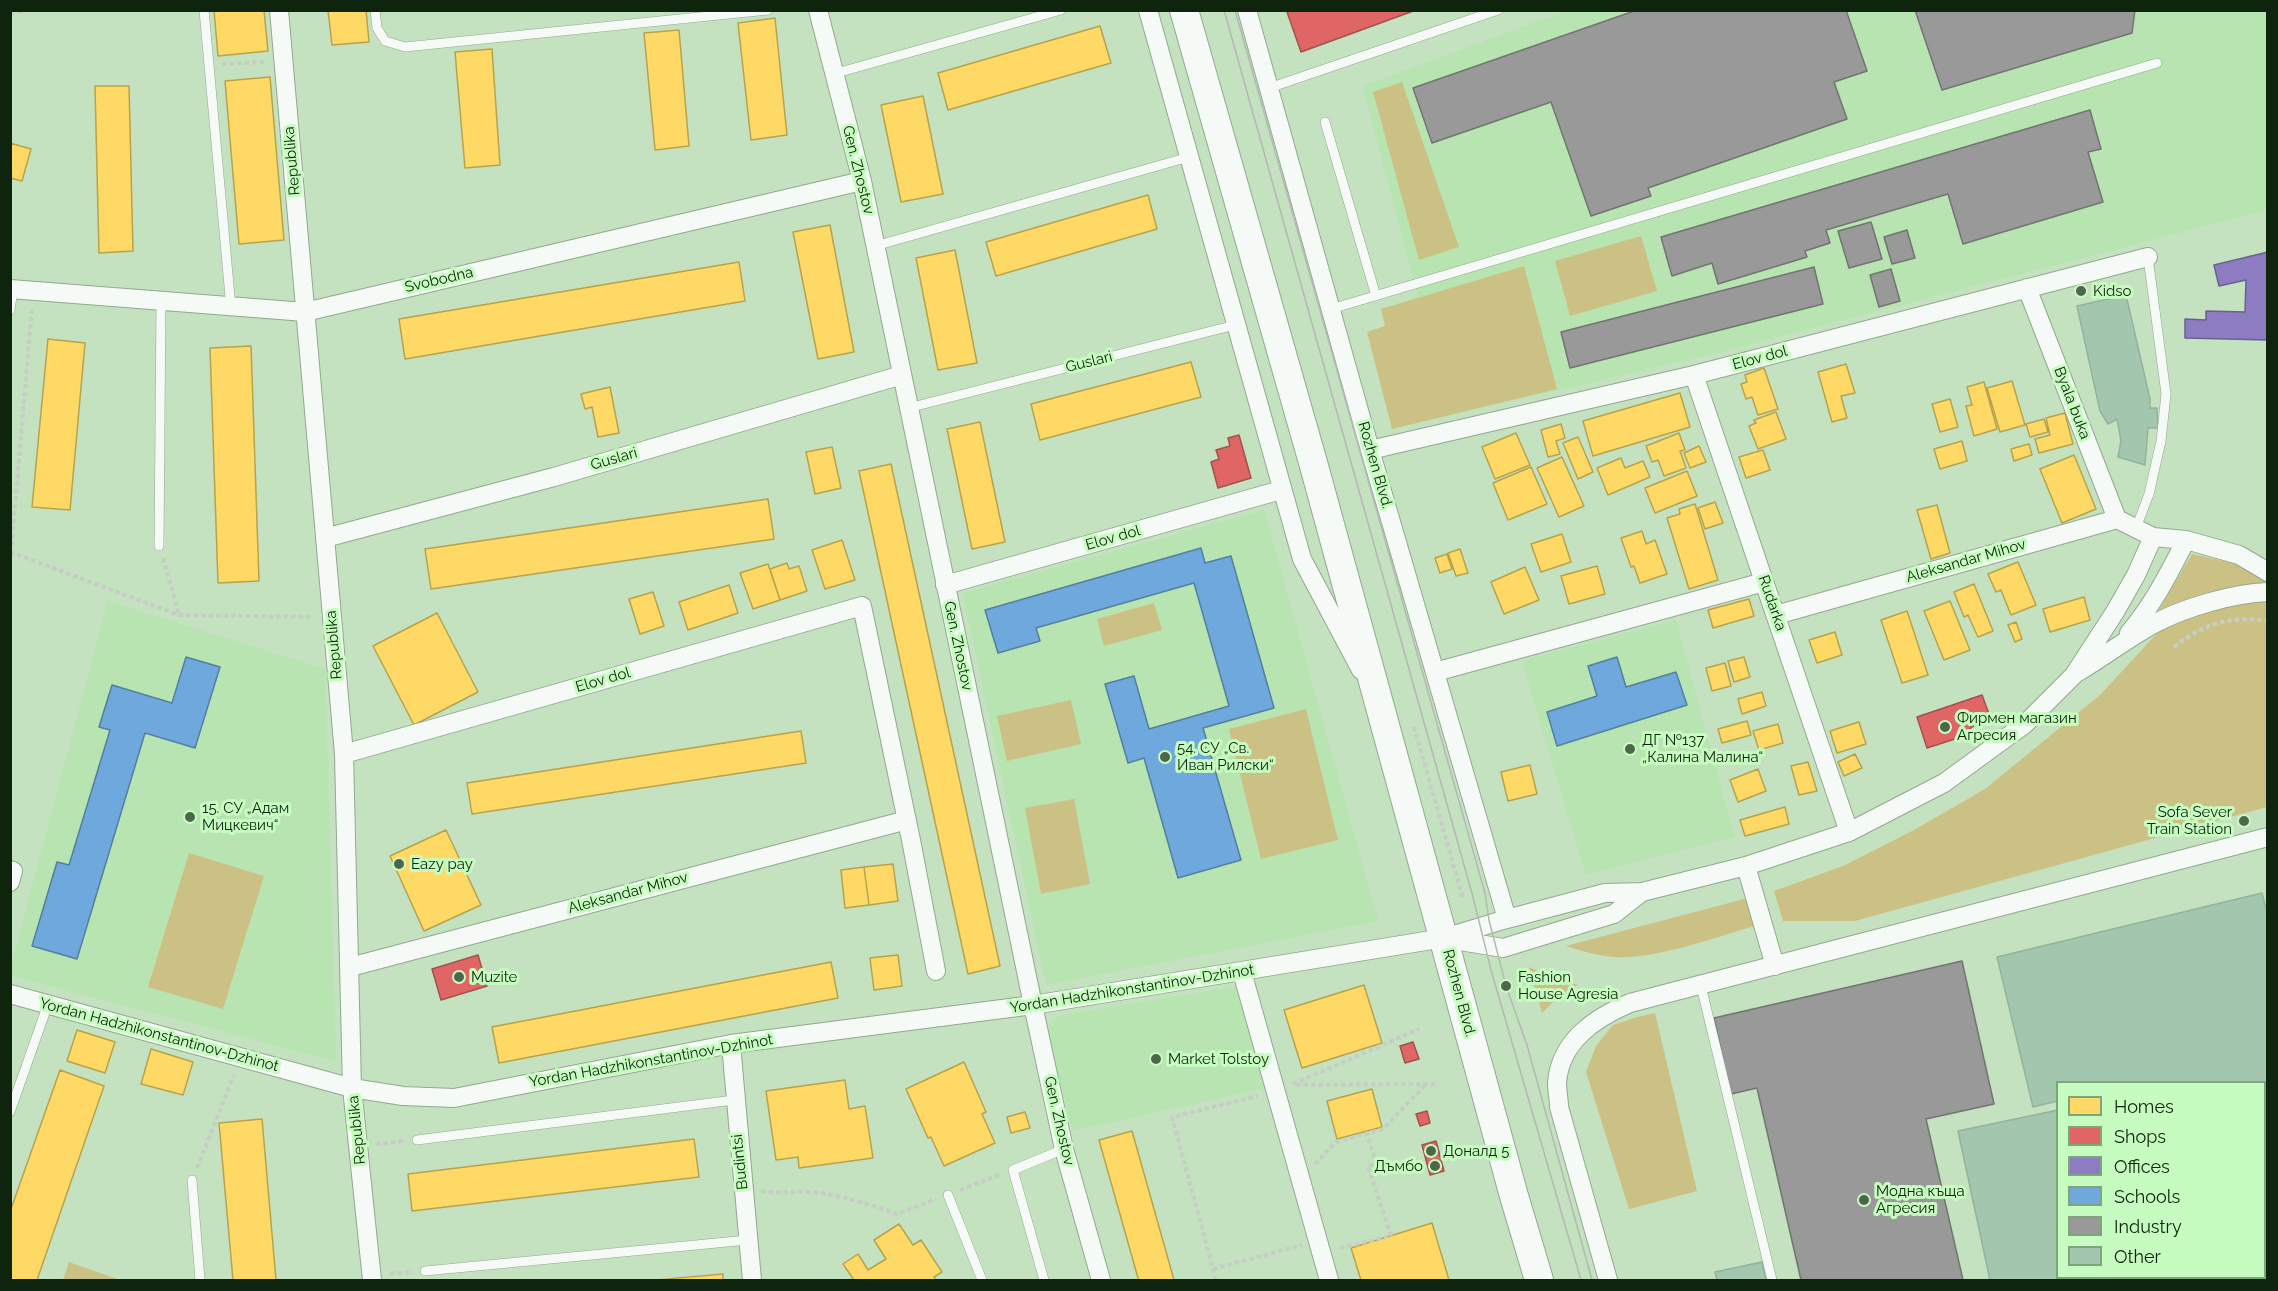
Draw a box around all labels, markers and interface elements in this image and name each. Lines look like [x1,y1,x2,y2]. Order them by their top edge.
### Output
street label: Gen. Zhostov [838,124,878,216]
street label: Republika [280,126,304,196]
street label: Svobodna [403,263,475,297]
place label: Kidso [2093,282,2131,300]
marker: Kidso [2074,284,2088,298]
street label: Elov dol [1731,342,1789,374]
street label: Guslari [1064,347,1114,377]
street label: Byala buka [2050,364,2094,442]
street label: Rozhen Blvd. [1354,420,1396,510]
street label: Guslari [589,444,639,474]
street label: Elov dol [1084,522,1142,554]
street label: Aleksandar Mihov [1904,535,2028,587]
street label: Rudarka [1754,573,1790,633]
street label: Gen. Zhostov [940,600,976,692]
street label: Republika [322,610,346,680]
street label: Elov dol [574,664,632,696]
place label: Фирмен магазин Агресия [1957,709,2077,744]
marker: Фирмен магазин Агресия [1938,720,1952,734]
place label: ДГ №137 „Калина Малина“ [1642,731,1763,766]
place label: 54. СУ „Св. Иван Рилски“ [1177,739,1274,774]
marker: ДГ №137 „Калина Малина“ [1623,742,1637,756]
marker: 54. СУ „Св. Иван Рилски“ [1158,750,1172,764]
place label: 15. СУ „Адам Мицкевич“ [202,799,289,834]
place label: Sofa Sever Train Station [2147,803,2232,838]
marker: 15. СУ „Адам Мицкевич“ [183,810,197,824]
marker: Sofa Sever Train Station [2237,814,2251,828]
place label: Eazy pay [411,855,473,873]
marker: Eazy pay [392,857,406,871]
street label: Aleksandar Mihov [566,868,690,918]
street label: Rozhen Blvd. [1439,947,1479,1039]
street label: Yordan Hadzhikonstantinov-Dzhinot [1009,961,1255,1017]
place label: Muzite [471,968,517,986]
place label: Fashion House Agresia [1518,968,1618,1003]
marker: Muzite [452,970,466,984]
marker: Fashion House Agresia [1499,979,1513,993]
street label: Yordan Hadzhikonstantinov-Dzhinot [37,994,281,1076]
street label: Yordan Hadzhikonstantinov-Dzhinot [528,1031,774,1091]
place label: Market Tolstoy [1168,1050,1269,1068]
marker: Market Tolstoy [1149,1052,1163,1066]
street label: Gen. Zhostov [1040,1075,1078,1167]
legend [2056,1081,2266,1279]
street label: Republika [344,1095,370,1165]
text: Homes [2114,1096,2174,1117]
text: Shops [2114,1126,2166,1147]
street label: Budintsi [728,1133,752,1191]
place label: Доналд 5 [1443,1142,1509,1160]
marker: Доналд 5 [1424,1144,1438,1158]
text: Offices [2114,1156,2170,1177]
place label: Дъмбо [1374,1157,1423,1175]
marker: Дъмбо [1428,1159,1442,1173]
place label: Модна къща Агресия [1876,1182,1965,1217]
text: Schools [2114,1186,2180,1207]
marker: Модна къща Агресия [1857,1193,1871,1207]
text: Industry [2114,1216,2182,1237]
text: Other [2114,1246,2161,1267]

